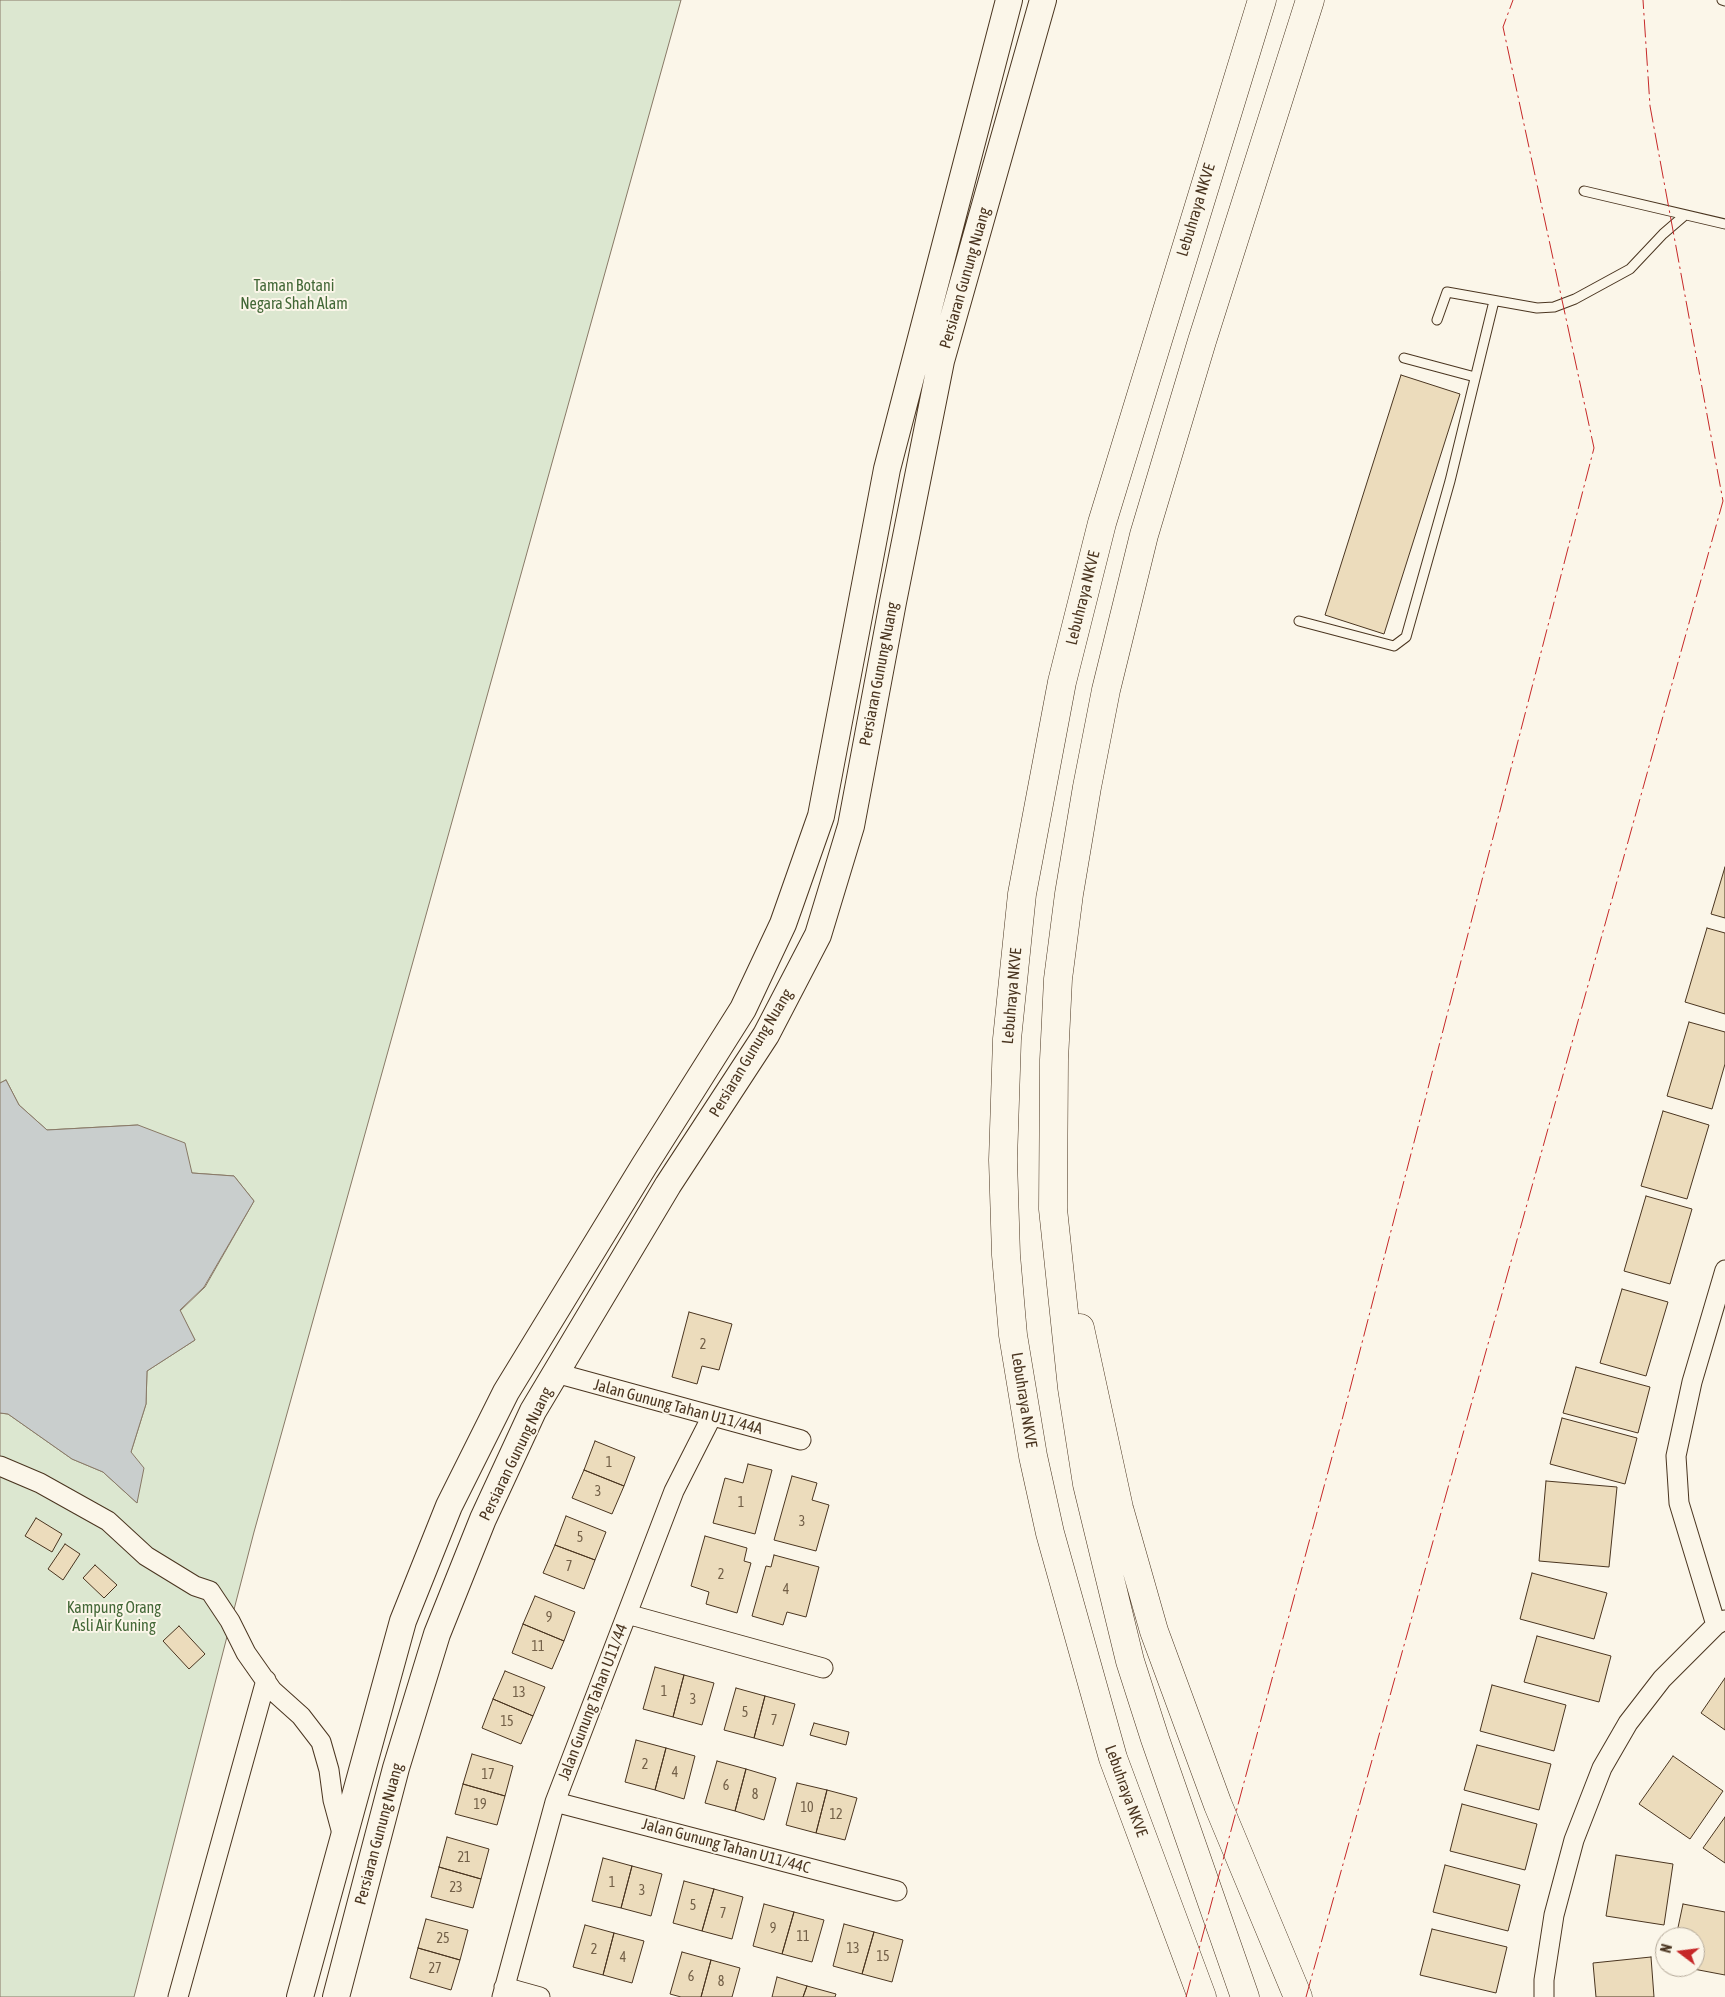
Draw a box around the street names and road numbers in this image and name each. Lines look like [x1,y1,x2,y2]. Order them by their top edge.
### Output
street label: Lebuhraya NKVE [1173,161,1219,259]
street label: Persiaran Gunung Nuang [936,205,994,351]
street label: Lebuhraya NKVE [1062,549,1104,647]
street label: Persiaran Gunung Nuang [856,601,902,747]
street label: Lebuhraya NKVE [998,947,1026,1045]
street label: Persiaran Gunung Nuang [705,985,797,1121]
street label: Lebuhraya NKVE [1007,1351,1041,1449]
street label: Jalan Gunung Tahan U11/44A [591,1375,765,1439]
street label: Persiaran Gunung Nuang [475,1384,557,1524]
street label: Jalan Gunung Tahan U11/44 [554,1621,632,1783]
street label: Lebuhraya NKVE [1100,1742,1152,1840]
street label: Persiaran Gunung Nuang [351,1761,407,1907]
street label: Jalan Gunung Tahan U11/44C [640,1814,812,1878]

